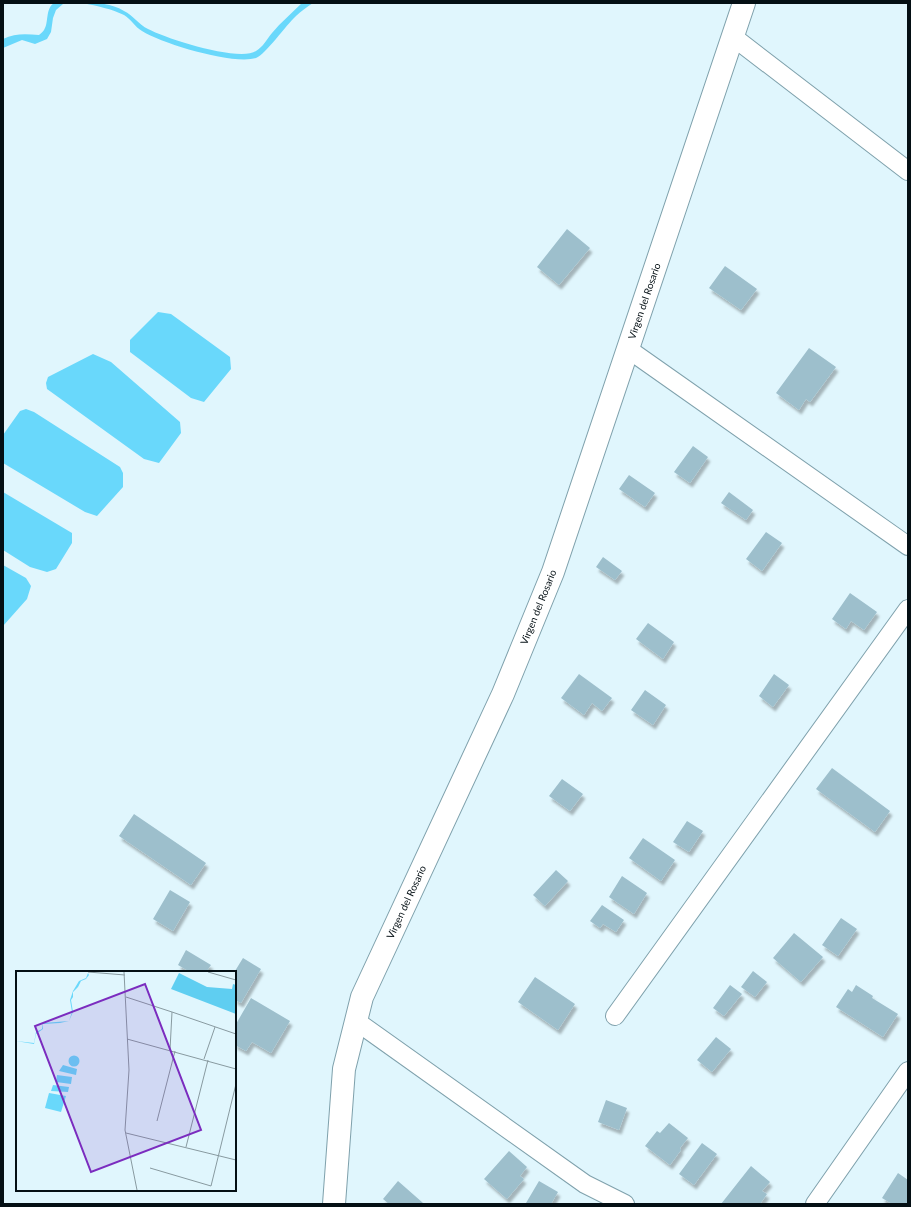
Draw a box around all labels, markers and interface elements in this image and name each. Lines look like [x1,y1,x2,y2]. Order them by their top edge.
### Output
street label: Virgen del Rosario [625,261,663,341]
street label: Virgen del Rosario [518,568,559,646]
street label: Virgen del Rosario [384,863,428,941]
inset map [16,971,236,1191]

